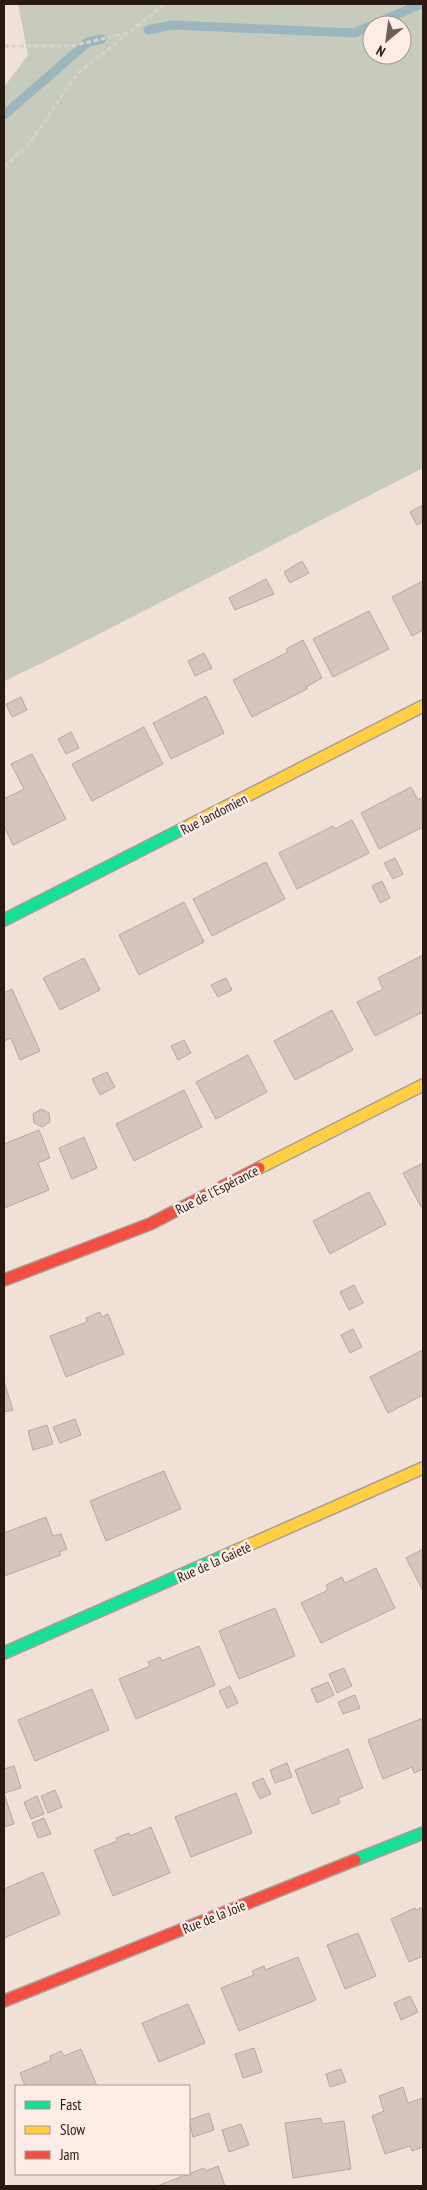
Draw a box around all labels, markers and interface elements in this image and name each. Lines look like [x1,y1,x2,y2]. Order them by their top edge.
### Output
north arrow [362,15,412,65]
text: N [373,42,388,61]
street label: Rue Jandomien [177,789,251,839]
street label: Rue de l'Espérance [172,1161,262,1219]
street label: Rue de la Gaieté [174,1538,254,1586]
street label: Rue de la Joie [180,1896,248,1938]
legend [15,2085,190,2175]
text: Fast [60,2095,81,2114]
text: Slow [60,2120,85,2139]
text: Jam [59,2145,79,2164]

